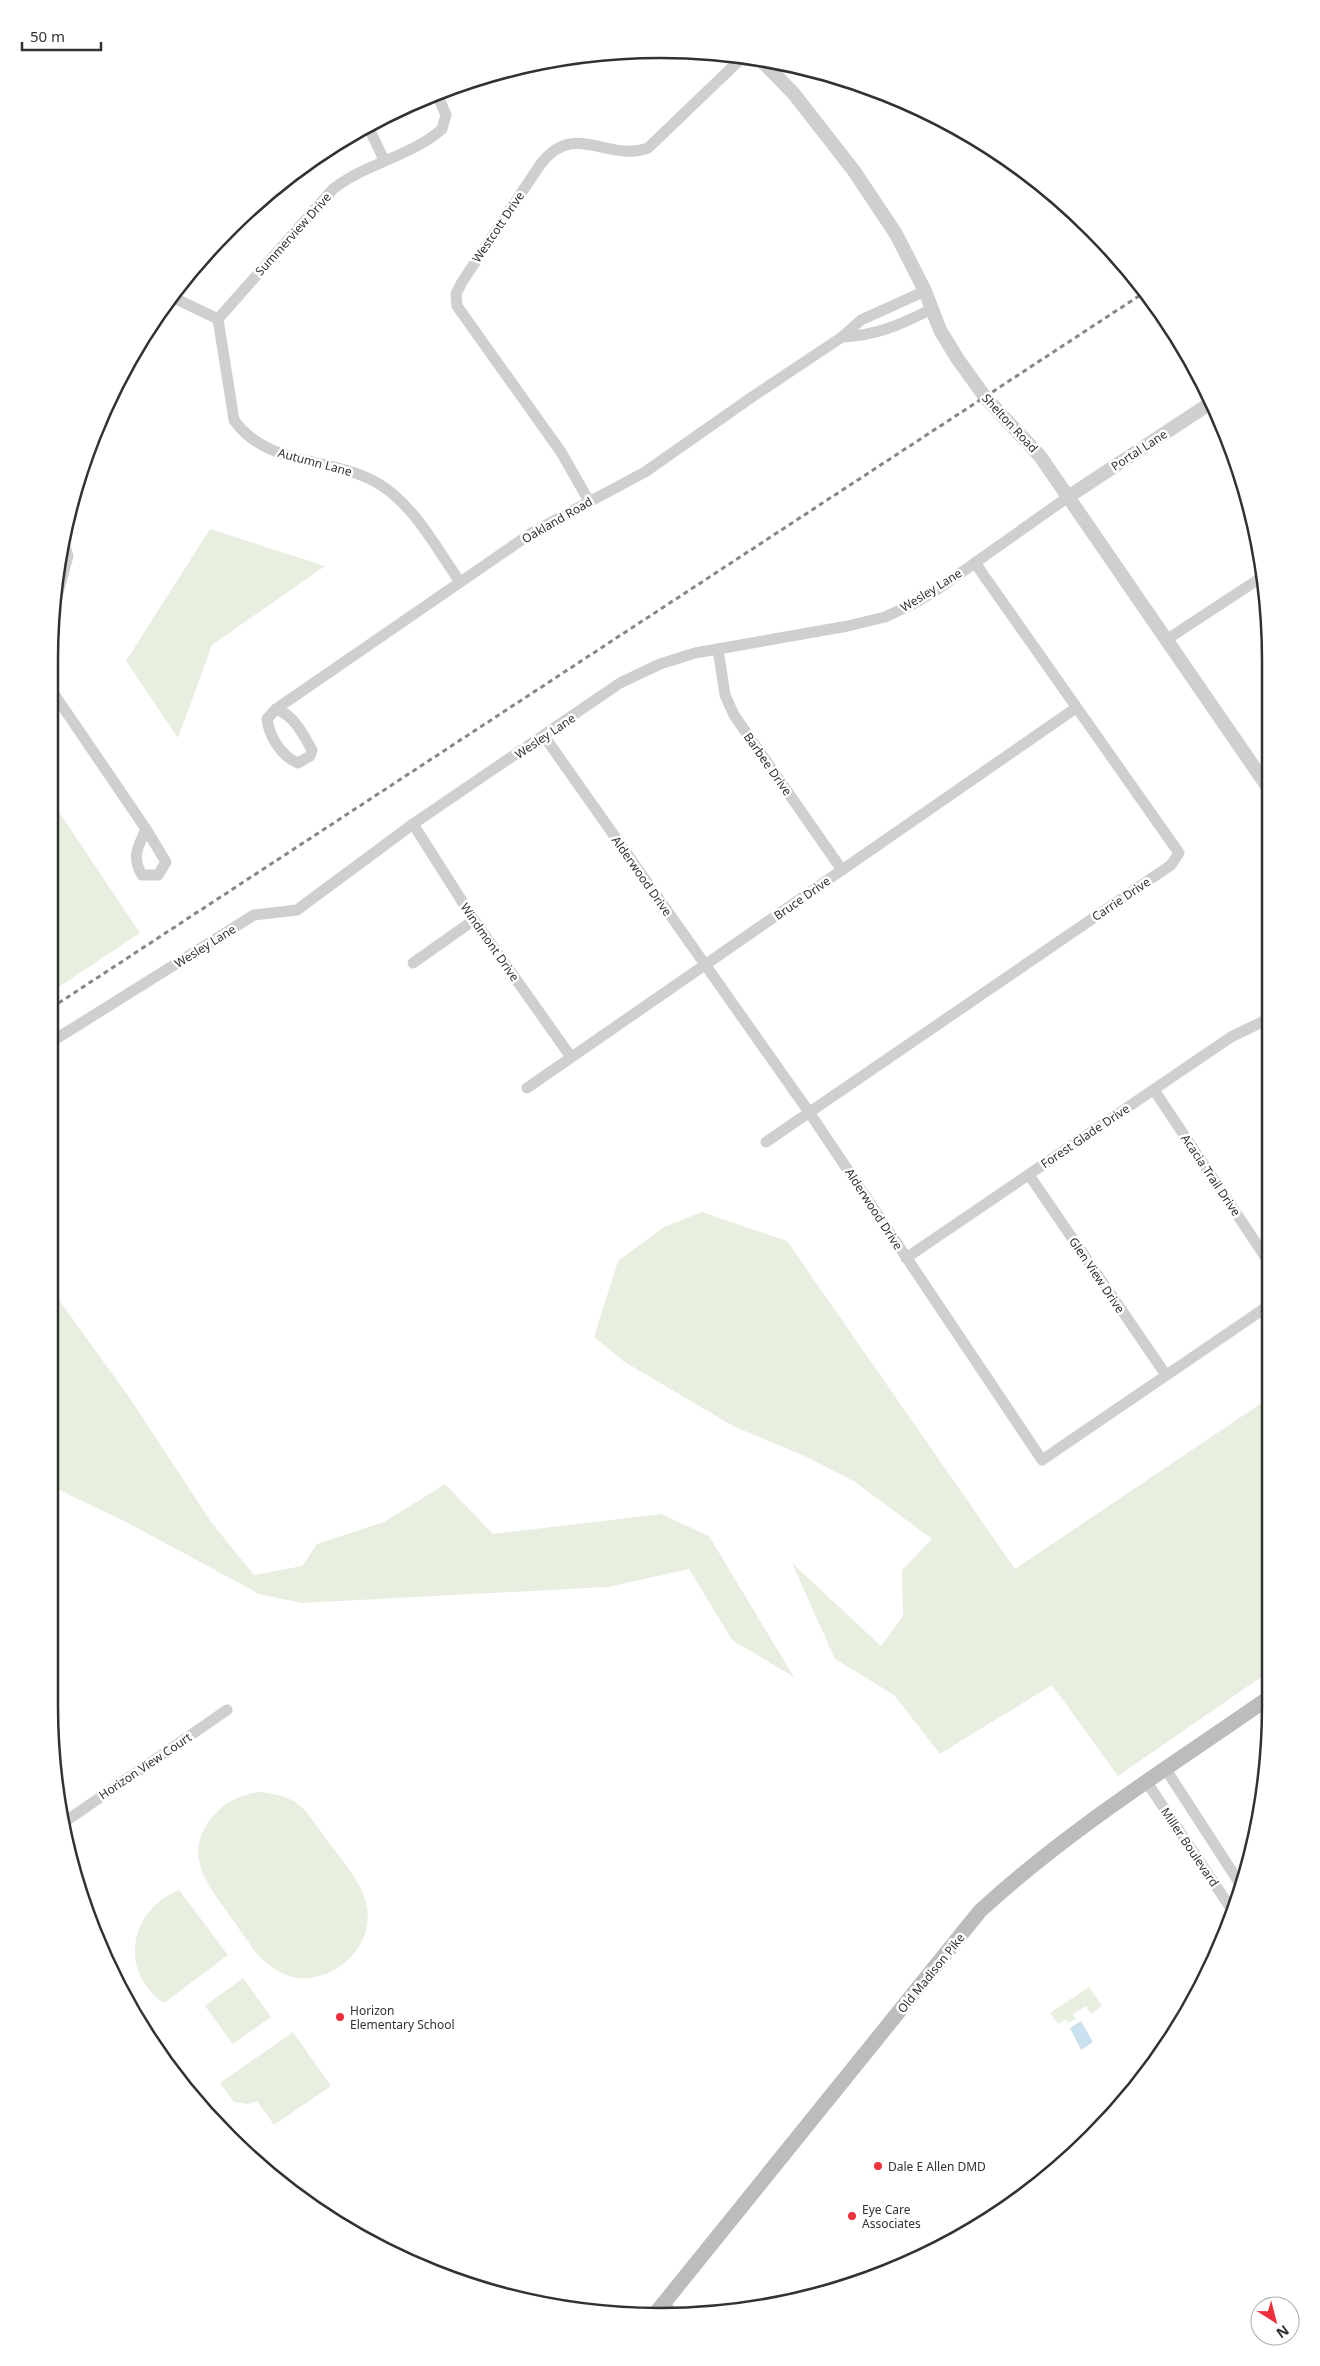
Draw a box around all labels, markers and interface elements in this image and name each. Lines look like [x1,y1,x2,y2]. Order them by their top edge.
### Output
scale bar [22,20,101,52]
text: 50 m [30,26,65,46]
street label: Westcott Drive [468,188,528,266]
street label: Summerview Drive [251,189,335,279]
street label: Shelton Road [978,390,1042,456]
street label: Portal Lane [1108,425,1171,475]
street label: Autumn Lane [276,444,354,480]
street label: Oakland Road [519,493,595,547]
street label: Wesley Lane [897,564,965,616]
street label: Wesley Lane [511,709,579,762]
street label: Barbee Drive [740,729,796,799]
street label: Alderwood Drive [608,833,676,920]
street label: Bruce Drive [770,872,834,924]
street label: Carrie Drive [1089,873,1154,925]
street label: Windmont Drive [457,899,524,985]
street label: Wesley Lane [171,920,239,972]
street label: Forest Glade Drive [1037,1100,1133,1172]
street label: Acacia Trail Drive [1177,1131,1245,1219]
street label: Alderwood Drive [841,1165,907,1253]
street label: Glen View Drive [1065,1234,1129,1316]
street label: Horizon View Court [95,1728,195,1803]
street label: Miller Boulevard [1157,1804,1223,1890]
street label: Old Madison Pike [894,1929,969,2016]
place label: Horizon Elementary School [350,2002,455,2033]
marker: Horizon Elementary School [334,2011,346,2023]
place label: Dale E Allen DMD [888,2158,986,2175]
marker: Dale E Allen DMD [872,2160,884,2172]
place label: Eye Care Associates [862,2201,921,2232]
marker: Eye Care Associates [846,2210,858,2222]
north arrow [1250,2296,1300,2346]
text: N [1273,2321,1293,2343]

